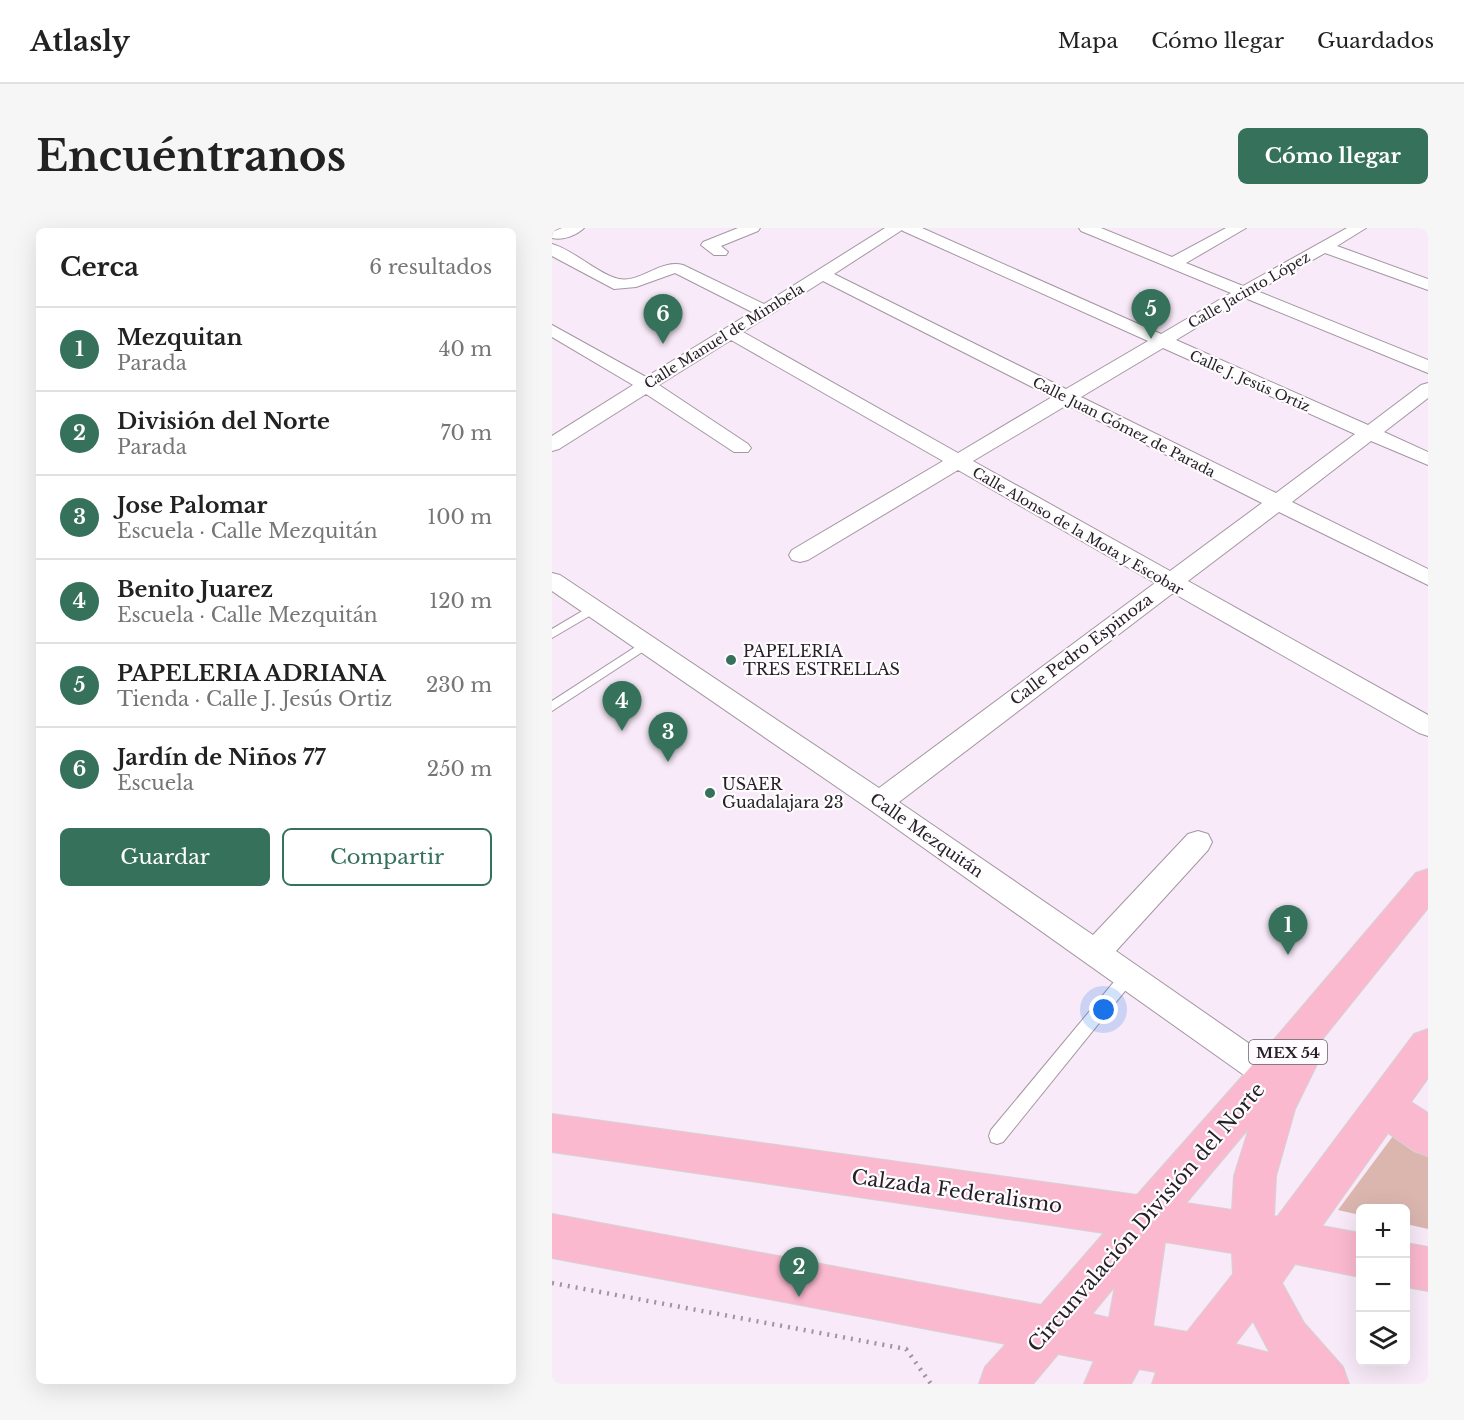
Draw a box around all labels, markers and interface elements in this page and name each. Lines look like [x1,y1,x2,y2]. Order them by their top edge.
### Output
text: Atlasly [30,24,130,59]
text: Mapa [1058,28,1118,54]
text: Cómo llegar [1151,28,1284,54]
text: Guardados [1317,28,1434,54]
button: Cómo llegar [1238,128,1428,184]
text: Encuéntranos [36,130,346,182]
street label: Calle Jacinto López [1185,248,1313,332]
text: Cerca [60,251,139,283]
text: 6 resultados [369,255,492,279]
street label: Calle Manuel de Mimbela [641,279,807,393]
pin: 5 [1132,290,1170,339]
pin: 6 [644,294,682,344]
text: Mezquitan [117,324,242,351]
text: 1 [75,337,84,361]
text: 40 m [439,337,492,361]
street label: Calle J. Jesús Ortiz [1187,346,1313,416]
text: Parada [117,351,187,375]
street label: Calle Juan Gómez de Parada [1030,373,1219,481]
text: División del Norte [117,408,330,435]
text: 2 [73,421,86,445]
text: 70 m [440,421,492,445]
text: Parada [117,435,187,459]
street label: Calle Alonso de la Mota y Escobar [969,463,1187,599]
text: Jose Palomar [117,492,267,519]
text: 3 [73,505,86,529]
text: 100 m [427,505,492,529]
text: Escuela · Calle Mezquitán [117,519,378,543]
text: Benito Juarez [117,576,273,603]
text: 4 [73,589,86,613]
text: 120 m [429,589,492,613]
street label: Calle Pedro Espinoza [1006,589,1156,709]
text: Escuela · Calle Mezquitán [117,603,378,627]
place label: PAPELERIA TRES ESTRELLAS [743,641,900,679]
marker: PAPELERIA TRES ESTRELLAS [724,653,738,667]
text: PAPELERIA ADRIANA [117,660,385,687]
text: 5 [74,673,85,697]
text: 230 m [426,673,492,697]
pin: 4 [602,682,642,731]
text: Tienda · Calle J. Jesús Ortiz [117,687,392,711]
pin: 3 [648,712,688,762]
text: Jardín de Niños 77 [117,744,326,771]
text: 6 [73,757,86,781]
text: 250 m [427,757,492,781]
text: Escuela [117,771,194,795]
place label: USAER Guadalajara 23 [722,774,844,812]
marker: USAER Guadalajara 23 [703,786,717,800]
street label: Calle Mezquitán [867,789,987,881]
button: Guardar [60,828,270,886]
button: Compartir [282,828,492,886]
pin: 1 [1268,906,1308,955]
your location [1089,995,1118,1024]
road number: MEX 54 [1249,1040,1327,1064]
street label: Circunvalación División del Norte [1023,1078,1269,1356]
street label: Calzada Federalismo [850,1164,1064,1218]
map controls [1356,1204,1410,1366]
button: + [1356,1204,1410,1258]
pin: 2 [780,1248,818,1297]
button: − [1356,1258,1410,1312]
button: layers [1356,1312,1410,1366]

